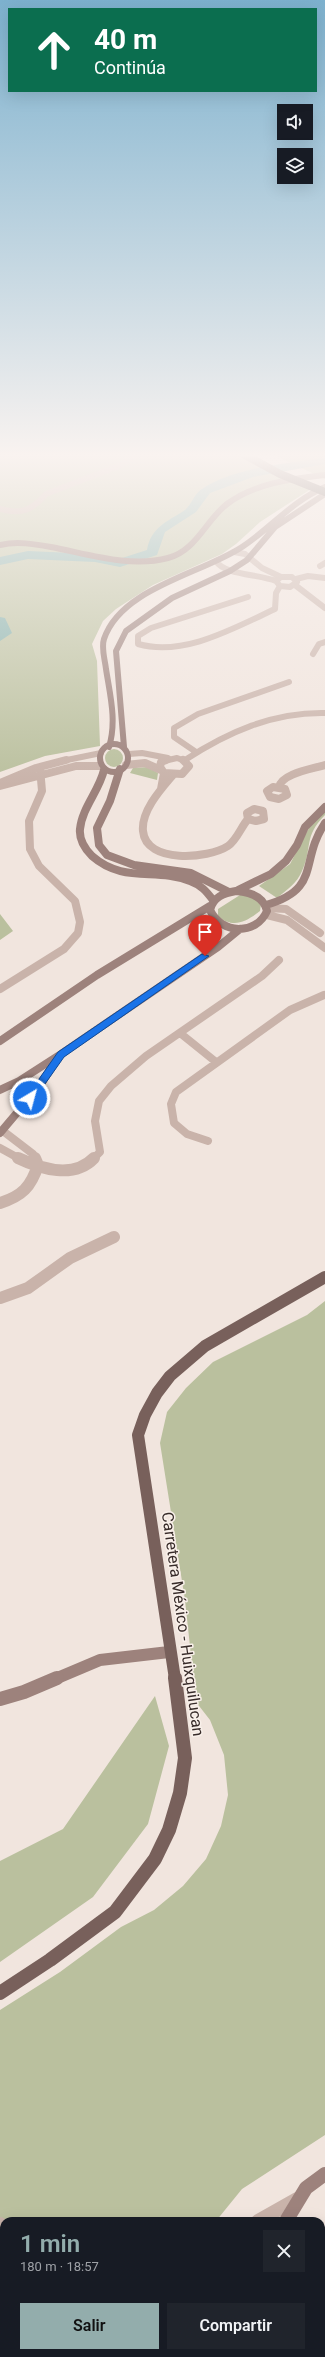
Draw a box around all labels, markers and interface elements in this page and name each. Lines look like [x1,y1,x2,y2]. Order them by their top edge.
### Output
text: 40 m [94,23,157,56]
icon: ahead [28,24,80,76]
text: Continúa [94,57,166,78]
map controls [277,104,313,184]
button: sound [277,104,313,140]
button: layers [277,148,313,184]
pin [188,915,222,956]
icon: arrive [194,921,216,943]
position arrow [9,1077,51,1119]
street label: Carretera México - Huixquilucan [158,1511,208,1737]
text: 1 min [20,2230,80,2258]
button: close [263,2230,305,2272]
text: 180 m · 18:57 [20,2259,99,2274]
button: Salir [20,2303,159,2349]
button: Compartir [167,2303,305,2349]

